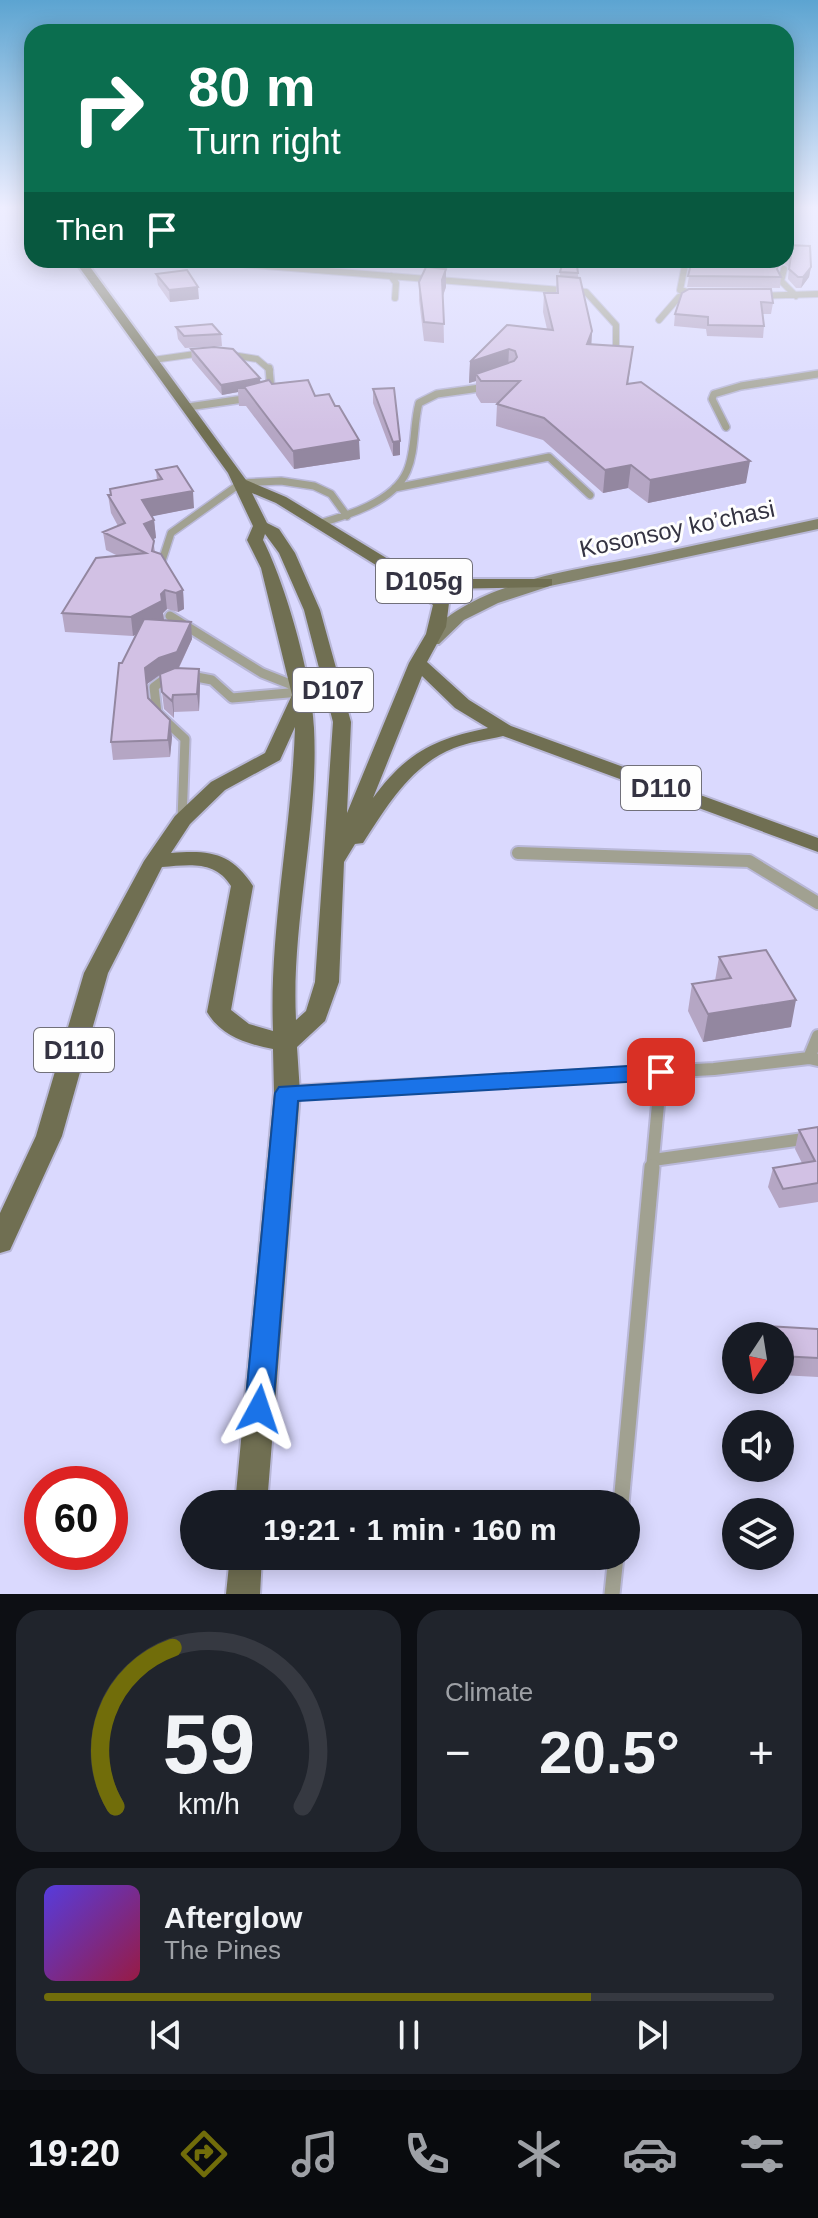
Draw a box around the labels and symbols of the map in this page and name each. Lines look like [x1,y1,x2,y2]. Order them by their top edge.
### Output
street label: Kosonsoy ko’chasi [577,495,777,562]
road number: D105g [376,559,472,603]
road number: D107 [293,668,373,712]
road number: D110 [621,766,701,810]
road number: D110 [34,1028,114,1072]
pin [627,1038,695,1106]
north arrow [722,1322,794,1394]
position arrow [217,1367,301,1451]
speed limit sign: 60 [24,1466,128,1570]

